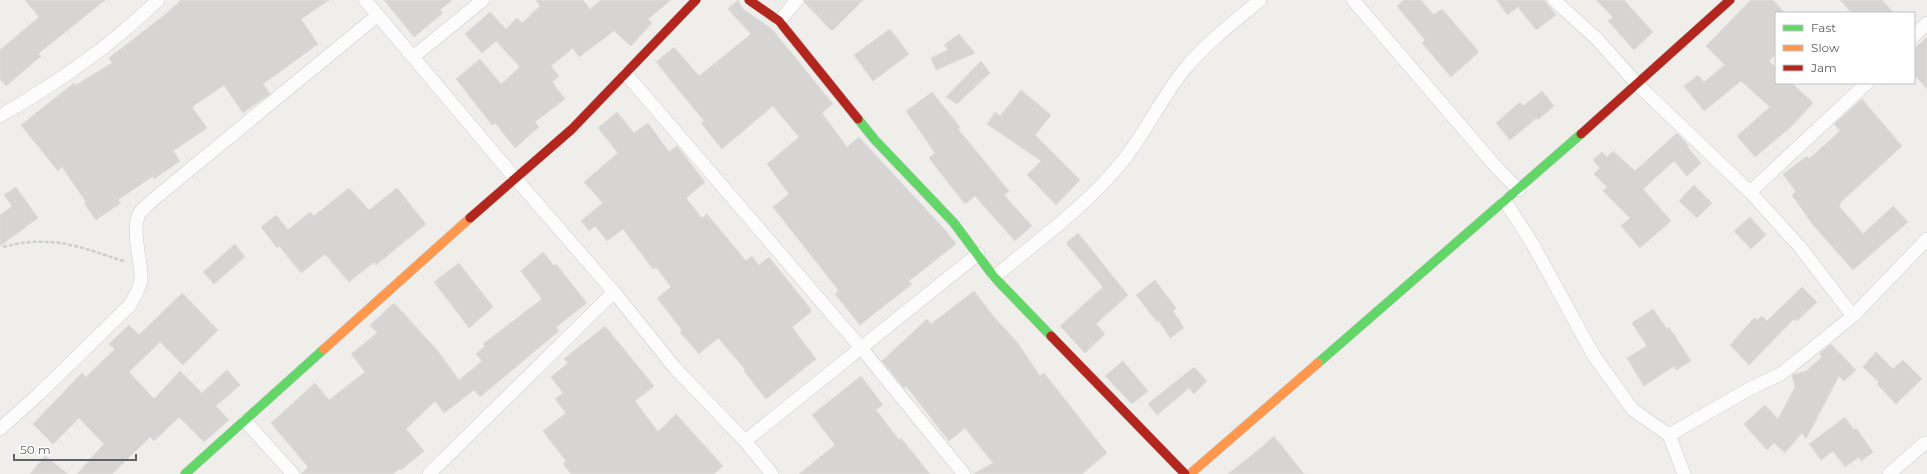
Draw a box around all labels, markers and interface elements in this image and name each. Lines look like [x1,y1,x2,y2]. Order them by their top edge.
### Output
legend [1775,12,1915,84]
text: Fast [1811,20,1836,35]
text: Slow [1811,40,1840,55]
text: Jam [1810,60,1837,75]
scale bar [14,436,136,462]
text: 50 m [20,442,51,457]

